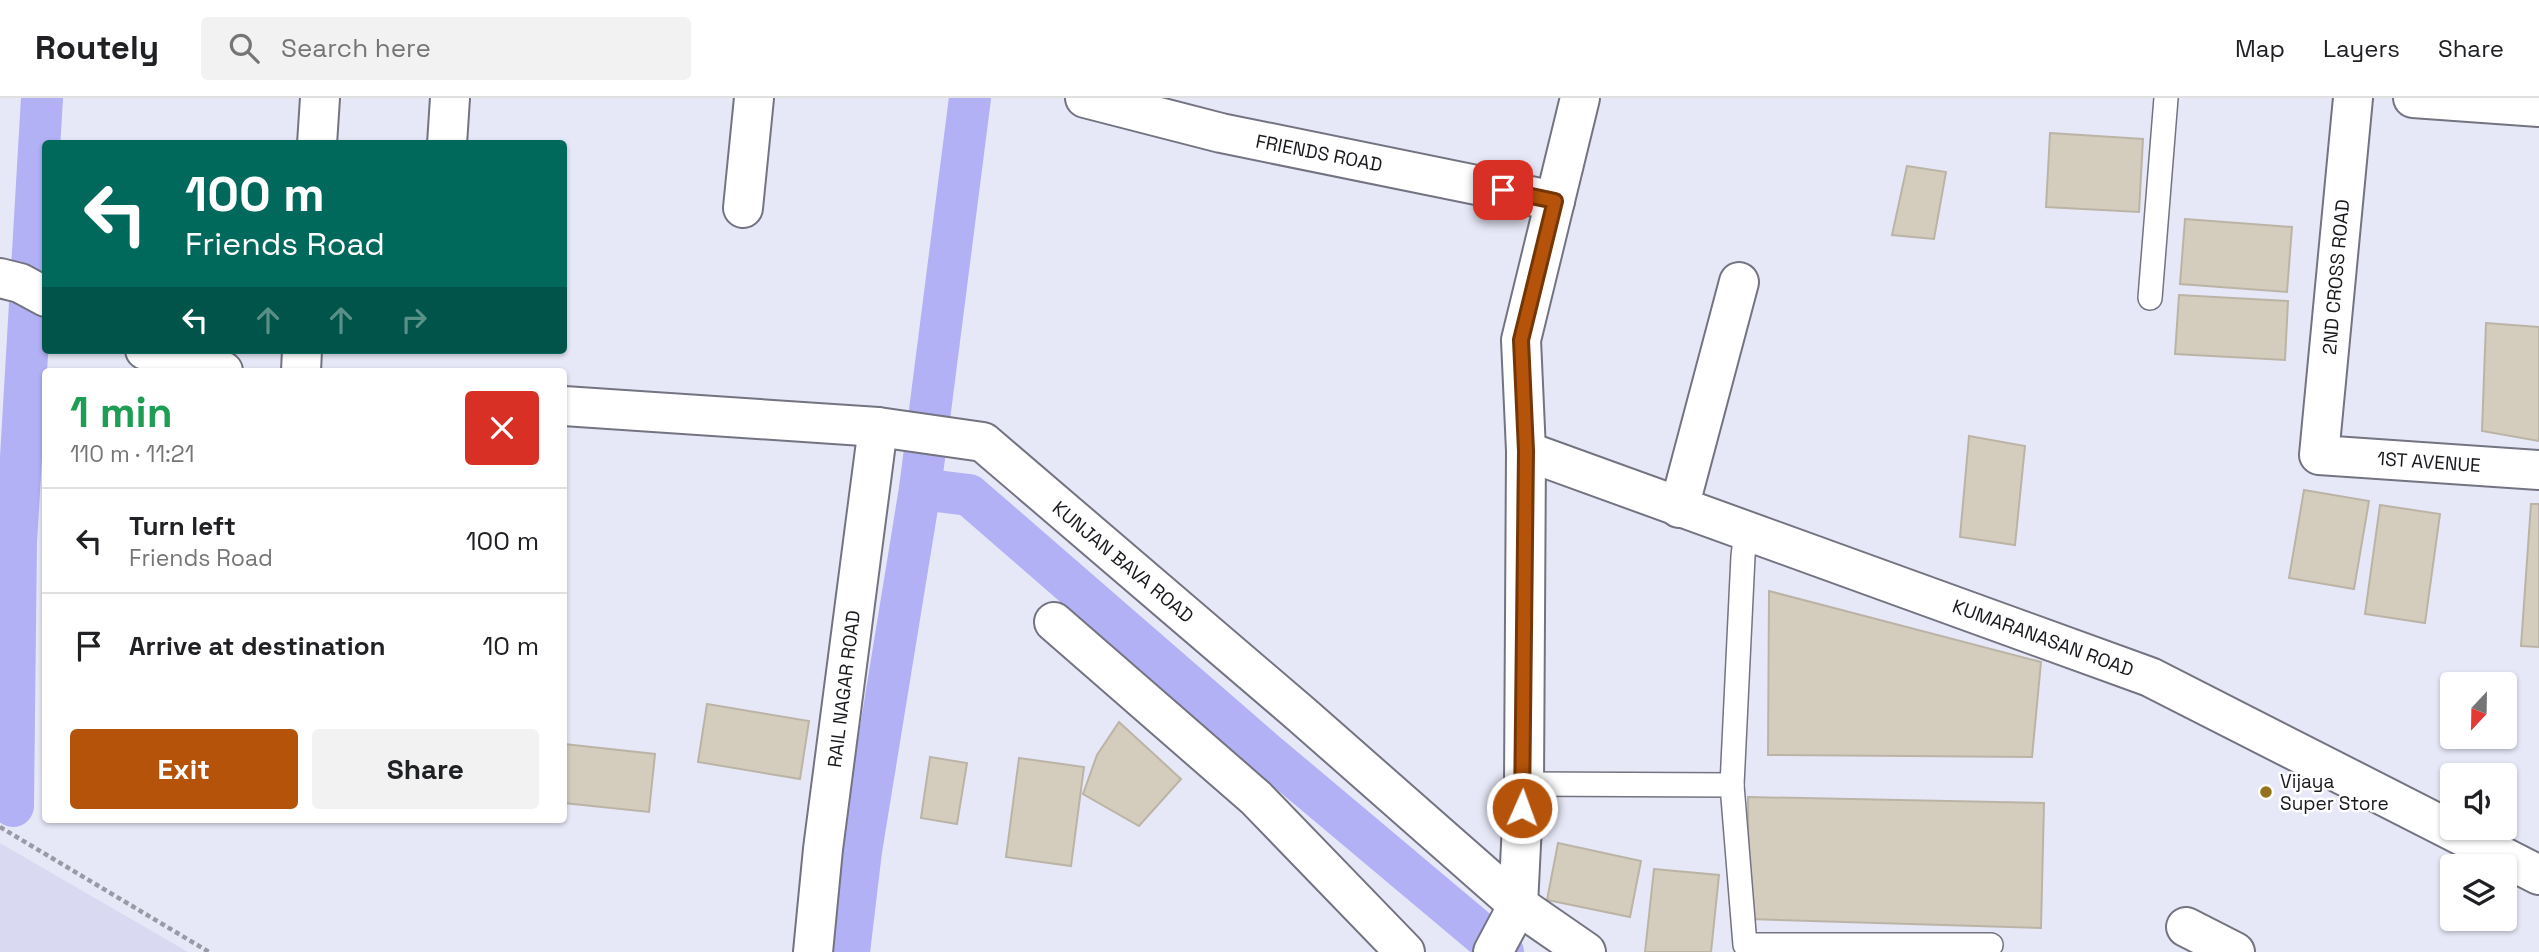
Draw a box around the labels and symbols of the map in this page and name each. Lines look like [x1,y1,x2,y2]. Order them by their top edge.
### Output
street label: FRIENDS ROAD [1254,128,1384,178]
pin [1473,160,1533,220]
street label: 2ND CROSS ROAD [2317,198,2355,356]
street label: 1ST AVENUE [2376,446,2482,478]
street label: KUNJAN BAVA ROAD [1047,496,1199,628]
street label: KUMARANASAN ROAD [1949,594,2137,682]
street label: RAIL NAGAR ROAD [822,609,866,769]
north arrow [2440,672,2516,749]
place label: Vijaya Super Store [2280,769,2389,816]
position arrow [1485,771,1559,845]
marker: Vijaya Super Store [2258,784,2274,800]

